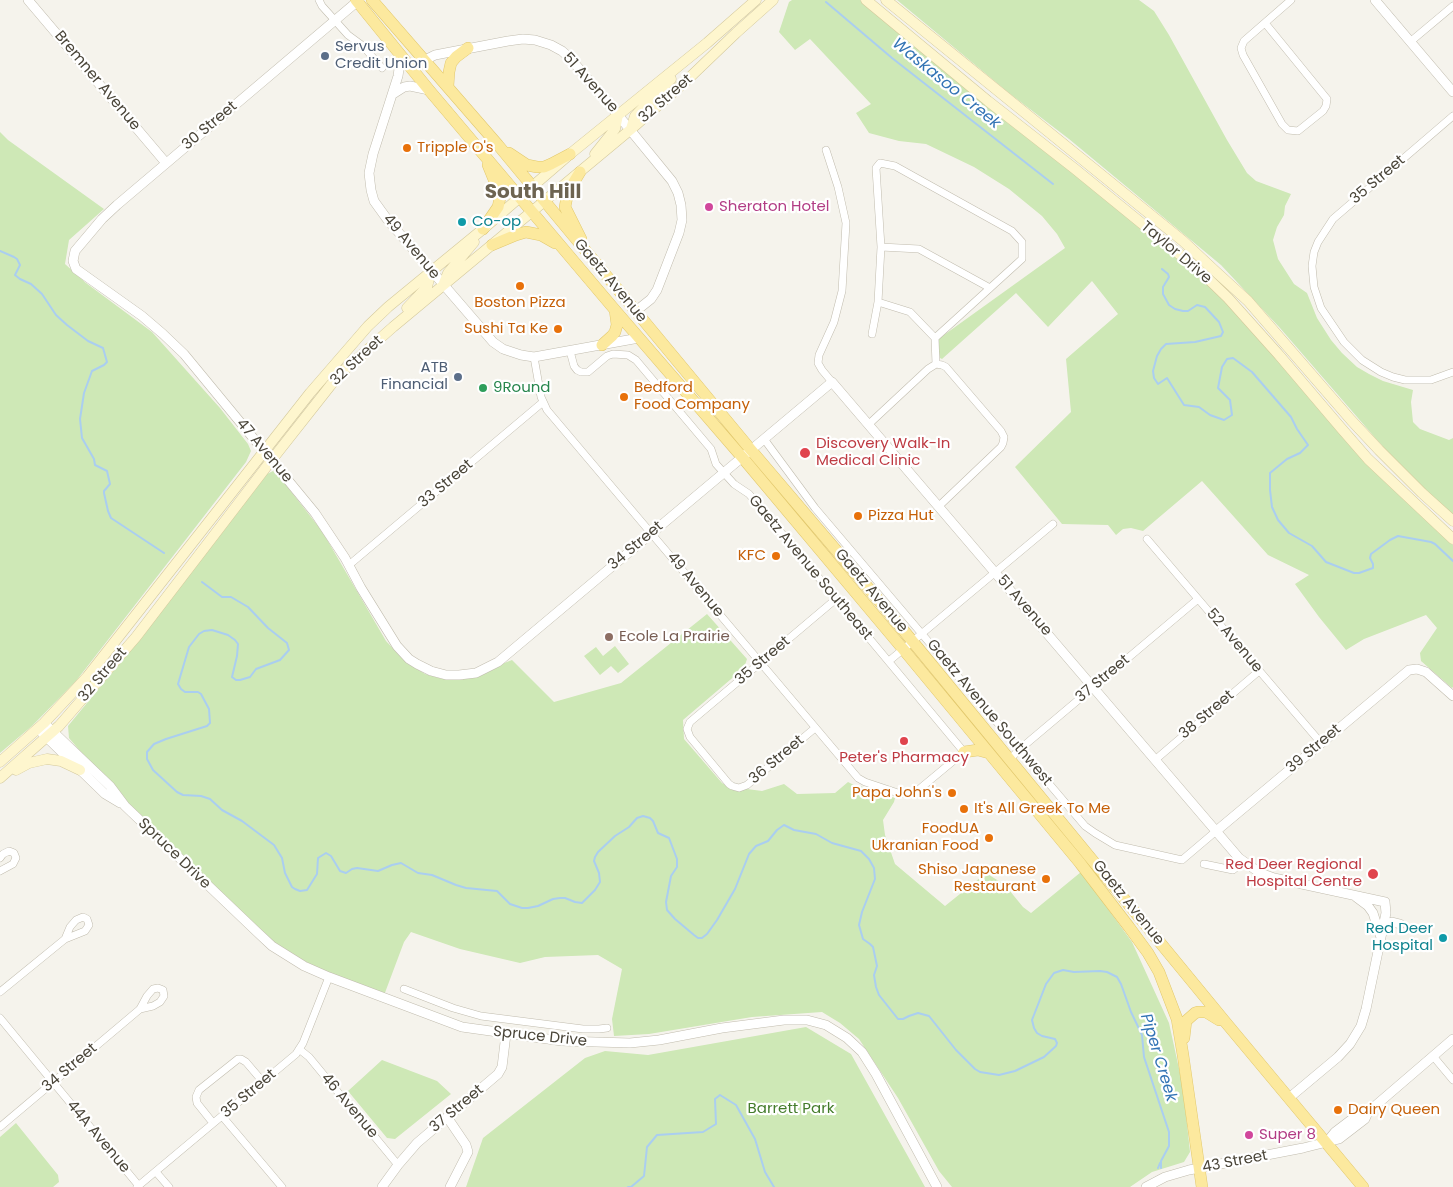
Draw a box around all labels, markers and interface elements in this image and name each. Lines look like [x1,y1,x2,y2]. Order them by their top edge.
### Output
street label: Bremner Avenue [50,28,144,134]
water label: Waskasoo Creek [888,34,1004,134]
place label: Servus Credit Union [335,38,427,73]
street label: 51 Avenue [558,49,622,117]
marker: Servus Credit Union [319,50,331,62]
street label: 32 Street [635,71,697,127]
street label: 30 Street [179,98,241,154]
place label: Tripple O's [417,139,494,157]
marker: Tripple O's [401,142,413,154]
street label: 35 Street [1347,152,1409,208]
district label: South Hill [485,181,581,205]
place label: Sheraton Hotel [719,198,830,216]
marker: Sheraton Hotel [703,201,715,213]
street label: 49 Avenue [379,211,443,283]
place label: Co-op [472,213,521,231]
marker: Co-op [456,216,468,228]
street label: Taylor Drive [1137,218,1215,288]
street label: Gaetz Avenue [570,235,650,327]
marker: Boston Pizza [514,280,526,292]
place label: Boston Pizza [474,294,566,312]
place label: Sushi Ta Ke [464,320,548,338]
marker: Sushi Ta Ke [552,323,564,335]
street label: 32 Street [327,332,387,390]
place label: ATB Financial [381,359,448,394]
marker: ATB Financial [452,371,464,383]
place label: 9Round [493,379,551,397]
place label: Bedford Food Company [634,379,750,414]
marker: 9Round [477,382,489,394]
marker: Bedford Food Company [618,391,630,403]
street label: 47 Avenue [232,415,296,487]
place label: Discovery Walk-In Medical Clinic [816,435,950,470]
marker: Discovery Walk-In Medical Clinic [798,446,812,460]
street label: 33 Street [415,456,477,512]
street label: Gaetz Avenue Southeast [744,492,876,644]
place label: Pizza Hut [868,507,934,525]
marker: Pizza Hut [852,510,864,522]
street label: 34 Street [605,518,667,574]
street label: Gaetz Avenue [831,545,911,637]
place label: KFC [738,547,766,565]
street label: 49 Avenue [663,549,727,621]
marker: KFC [770,550,782,562]
street label: 51 Avenue [993,572,1055,640]
street label: 52 Avenue [1202,605,1266,677]
place label: Ecole La Prairie [619,628,730,646]
marker: Ecole La Prairie [603,631,615,643]
street label: 35 Street [732,633,794,689]
street label: Gaetz Avenue Southwest [922,636,1056,790]
street label: 32 Street [75,644,131,706]
street label: 37 Street [1072,651,1134,707]
street label: 38 Street [1176,687,1238,743]
street label: 39 Street [1283,721,1345,777]
street label: 36 Street [746,732,808,788]
marker: Peter's Pharmacy [898,735,910,747]
place label: Peter's Pharmacy [839,749,969,767]
place label: Papa John's [852,784,942,802]
marker: Papa John's [946,787,958,799]
place label: It's All Greek To Me [974,800,1110,818]
marker: It's All Greek To Me [958,803,970,815]
street label: Spruce Drive [134,815,214,893]
place label: FoodUA Ukranian Food [871,820,979,855]
marker: FoodUA Ukranian Food [983,832,995,844]
place label: Red Deer Regional Hospital Centre [1225,856,1362,891]
street label: Gaetz Avenue [1088,857,1168,949]
place label: Shiso Japanese Restaurant [918,861,1036,896]
marker: Red Deer Regional Hospital Centre [1366,867,1380,881]
marker: Shiso Japanese Restaurant [1040,873,1052,885]
place label: Red Deer Hospital [1366,920,1433,955]
marker: Red Deer Hospital [1437,932,1449,944]
water label: Piper Creek [1136,1012,1180,1104]
street label: Spruce Drive [492,1023,588,1051]
street label: 34 Street [39,1040,101,1096]
street label: 35 Street [218,1066,280,1122]
street label: 46 Avenue [317,1070,381,1142]
street label: 37 Street [426,1081,488,1137]
street label: 44A Avenue [62,1097,134,1177]
park label: Barrett Park [748,1100,834,1118]
place label: Dairy Queen [1348,1101,1440,1119]
marker: Dairy Queen [1332,1104,1344,1116]
place label: Super 8 [1259,1126,1316,1144]
marker: Super 8 [1243,1129,1255,1141]
street label: 43 Street [1201,1147,1269,1177]

